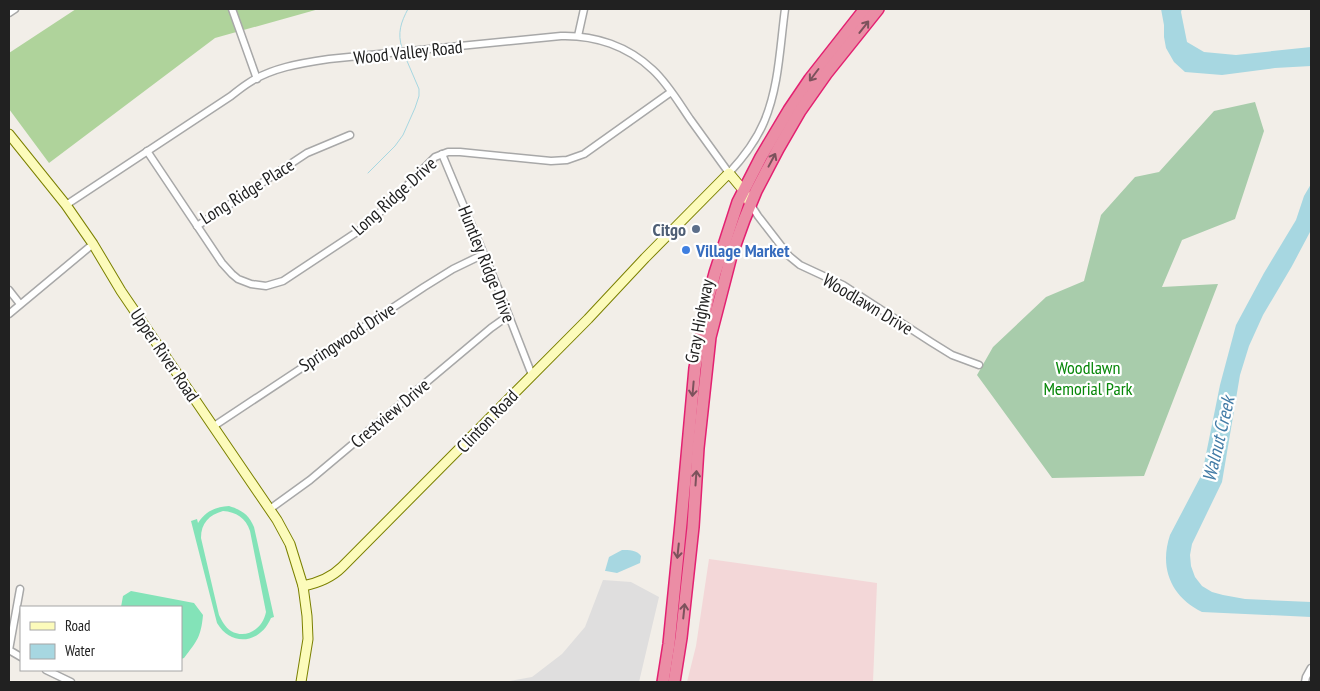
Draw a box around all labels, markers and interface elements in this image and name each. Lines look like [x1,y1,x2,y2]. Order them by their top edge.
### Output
one-way arrow [858,21,869,34]
street label: Wood Valley Road [352,35,464,69]
one-way arrow [808,68,819,81]
street label: Long Ridge Drive [347,152,441,240]
street label: Long Ridge Place [196,153,298,229]
one-way arrow [768,153,777,168]
street label: Huntley Ridge Drive [453,202,521,326]
place label: Citgo [653,218,686,241]
marker: Citgo [690,223,702,235]
place label: Village Market [695,239,790,262]
marker: Village Market [680,244,692,256]
street label: Woodlawn Drive [819,268,917,340]
street label: Gray Highway [680,277,718,365]
street label: Springwood Drive [294,297,400,377]
street label: Upper River Road [125,304,205,406]
park label: Woodlawn Memorial Park [1043,356,1133,400]
street label: Crestview Drive [346,373,434,453]
one-way arrow [688,381,698,397]
street label: Clinton Road [451,385,523,457]
water label: Walnut Creek [1197,392,1240,484]
one-way arrow [692,471,701,487]
one-way arrow [673,543,683,559]
one-way arrow [679,603,689,619]
legend [20,606,182,671]
text: Road [65,616,91,635]
text: Water [65,641,96,660]

